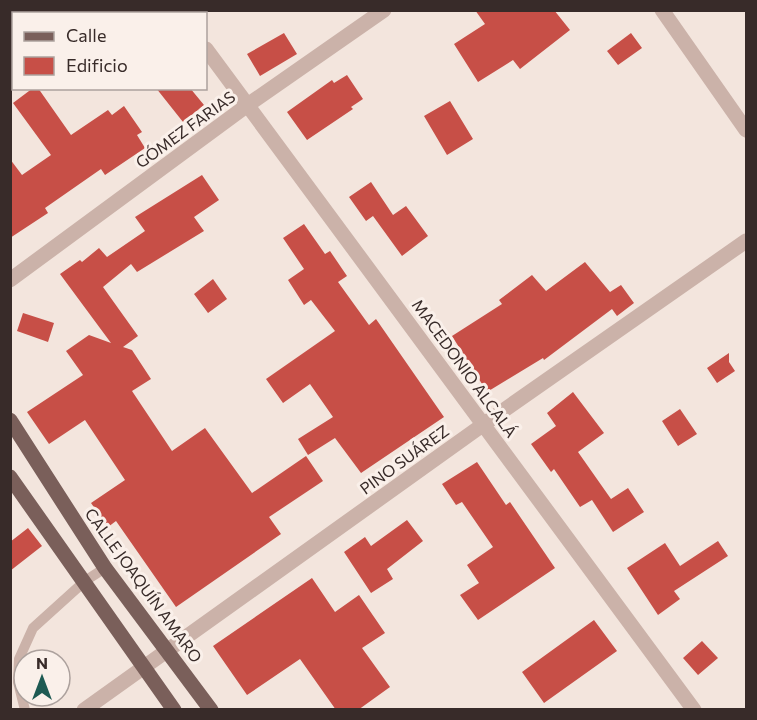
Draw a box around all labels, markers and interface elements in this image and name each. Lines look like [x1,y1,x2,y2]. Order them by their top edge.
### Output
legend [12,12,207,90]
text: Calle [66,24,106,46]
text: Edificio [66,54,128,76]
street label: GÓMEZ FARIAS [132,87,238,171]
street label: MACEDONIO ALCALÁ [409,295,521,441]
street label: PINO SUÁREZ [356,420,452,498]
street label: CALLE JOAQUÍN AMARO [82,504,206,666]
north arrow [12,648,72,708]
text: N [36,653,48,672]

